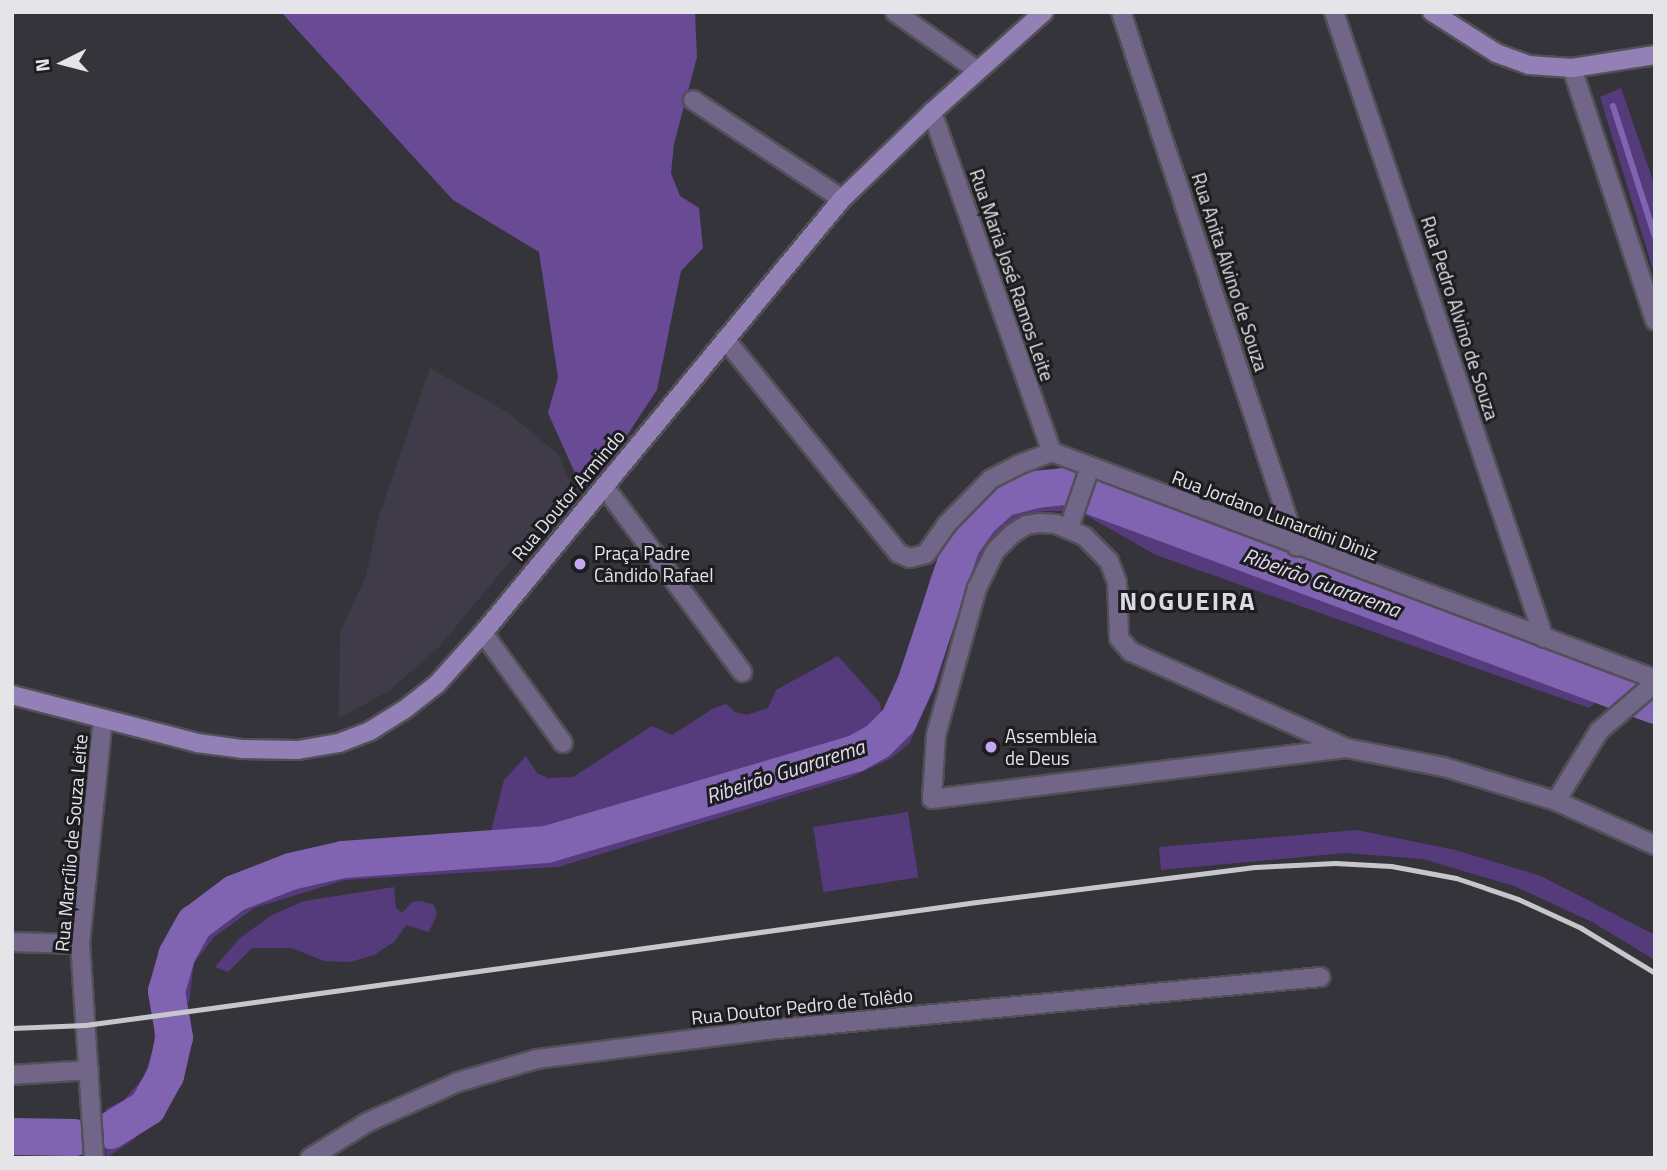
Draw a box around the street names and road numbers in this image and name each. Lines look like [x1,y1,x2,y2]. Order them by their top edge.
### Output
street label: Rua Maria José Ramos Leite [965,166,1059,384]
street label: Rua Anita Alvino de Souza [1187,170,1273,374]
street label: Rua Pedro Alvino de Souza [1416,213,1504,423]
street label: Rua Doutor Armindo [507,425,629,565]
street label: Rua Jordano Lunardini Diniz [1169,465,1381,565]
street label: Rua Marcílio de Souza Leite [50,733,92,953]
street label: Rua Doutor Pedro de Tolêdo [690,983,914,1029]

